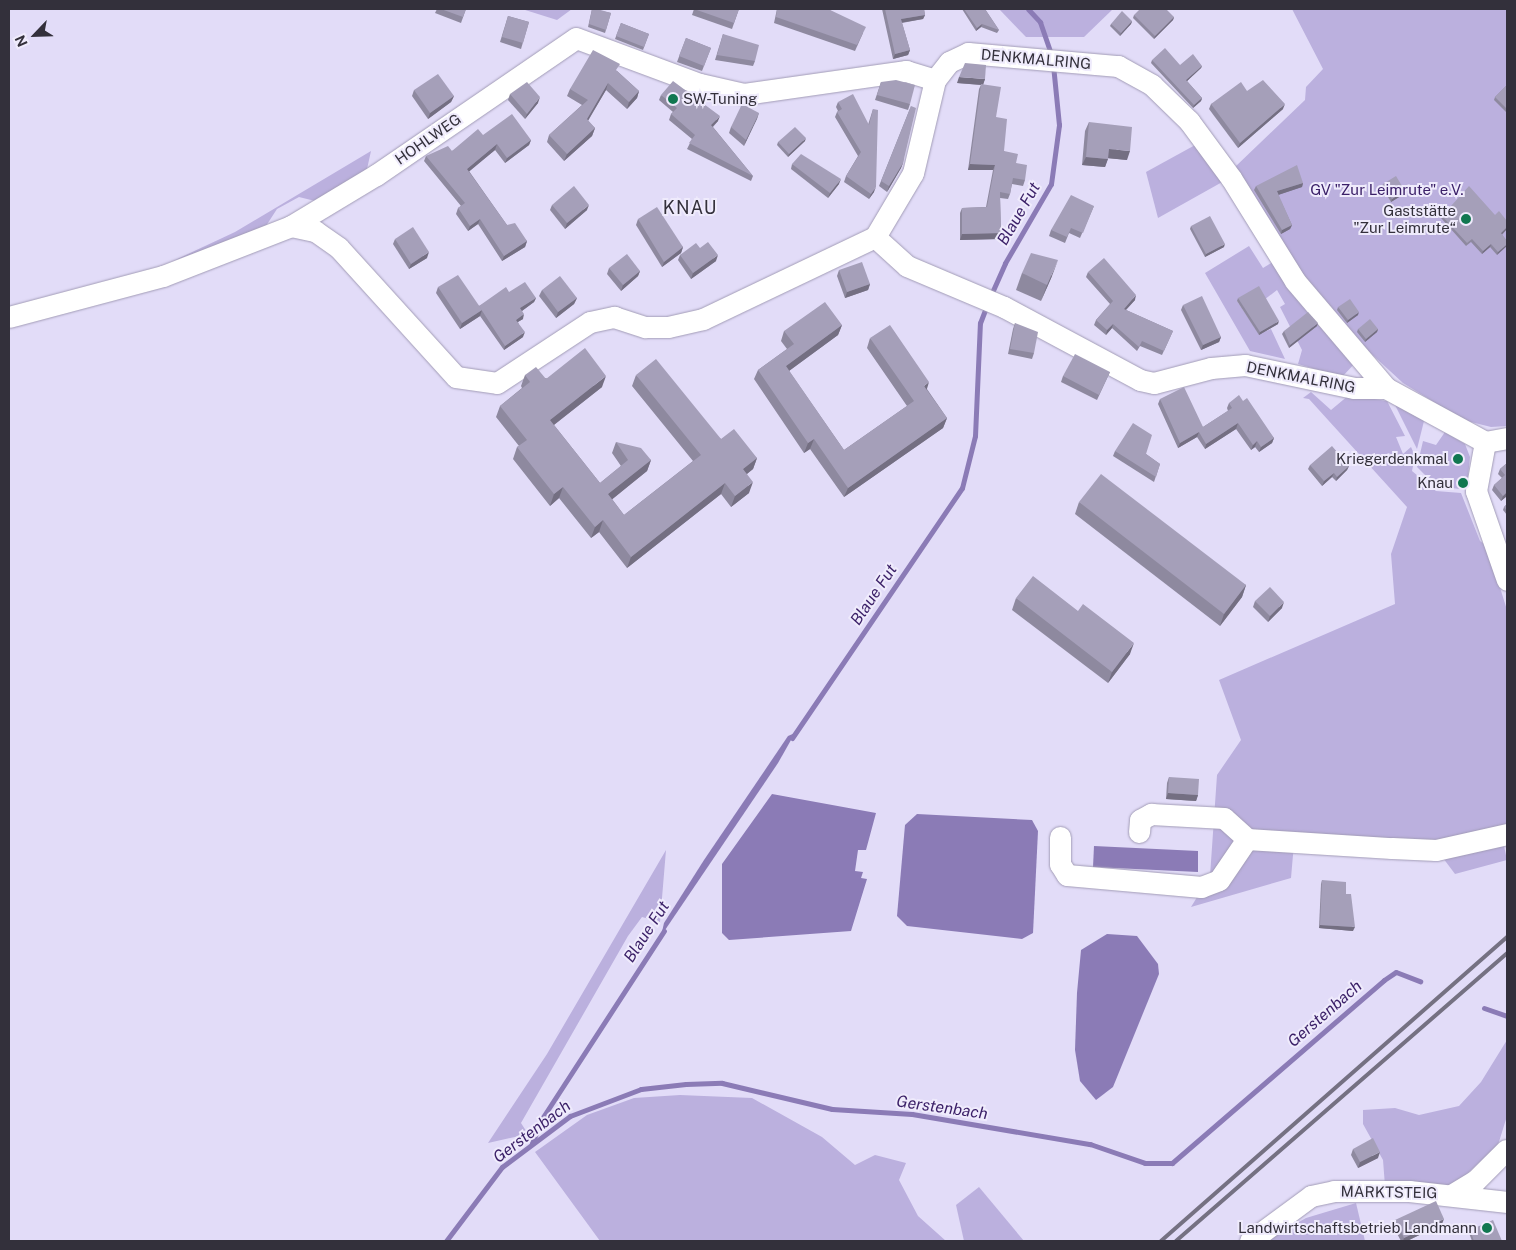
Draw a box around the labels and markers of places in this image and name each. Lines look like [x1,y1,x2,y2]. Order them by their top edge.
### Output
place label: SW-Tuning [683,90,757,108]
marker: SW-Tuning [667,93,679,105]
place label: Gaststätte "Zur Leimrute“ [1353,201,1456,236]
marker: Gaststätte "Zur Leimrute“ [1460,213,1472,225]
place label: Kriegerdenkmal [1336,450,1448,468]
marker: Kriegerdenkmal [1452,453,1464,465]
place label: Knau [1417,474,1453,492]
marker: Knau [1457,477,1469,489]
place label: Landwirtschaftsbetrieb Landmann [1238,1219,1477,1237]
marker: Landwirtschaftsbetrieb Landmann [1481,1222,1493,1234]

